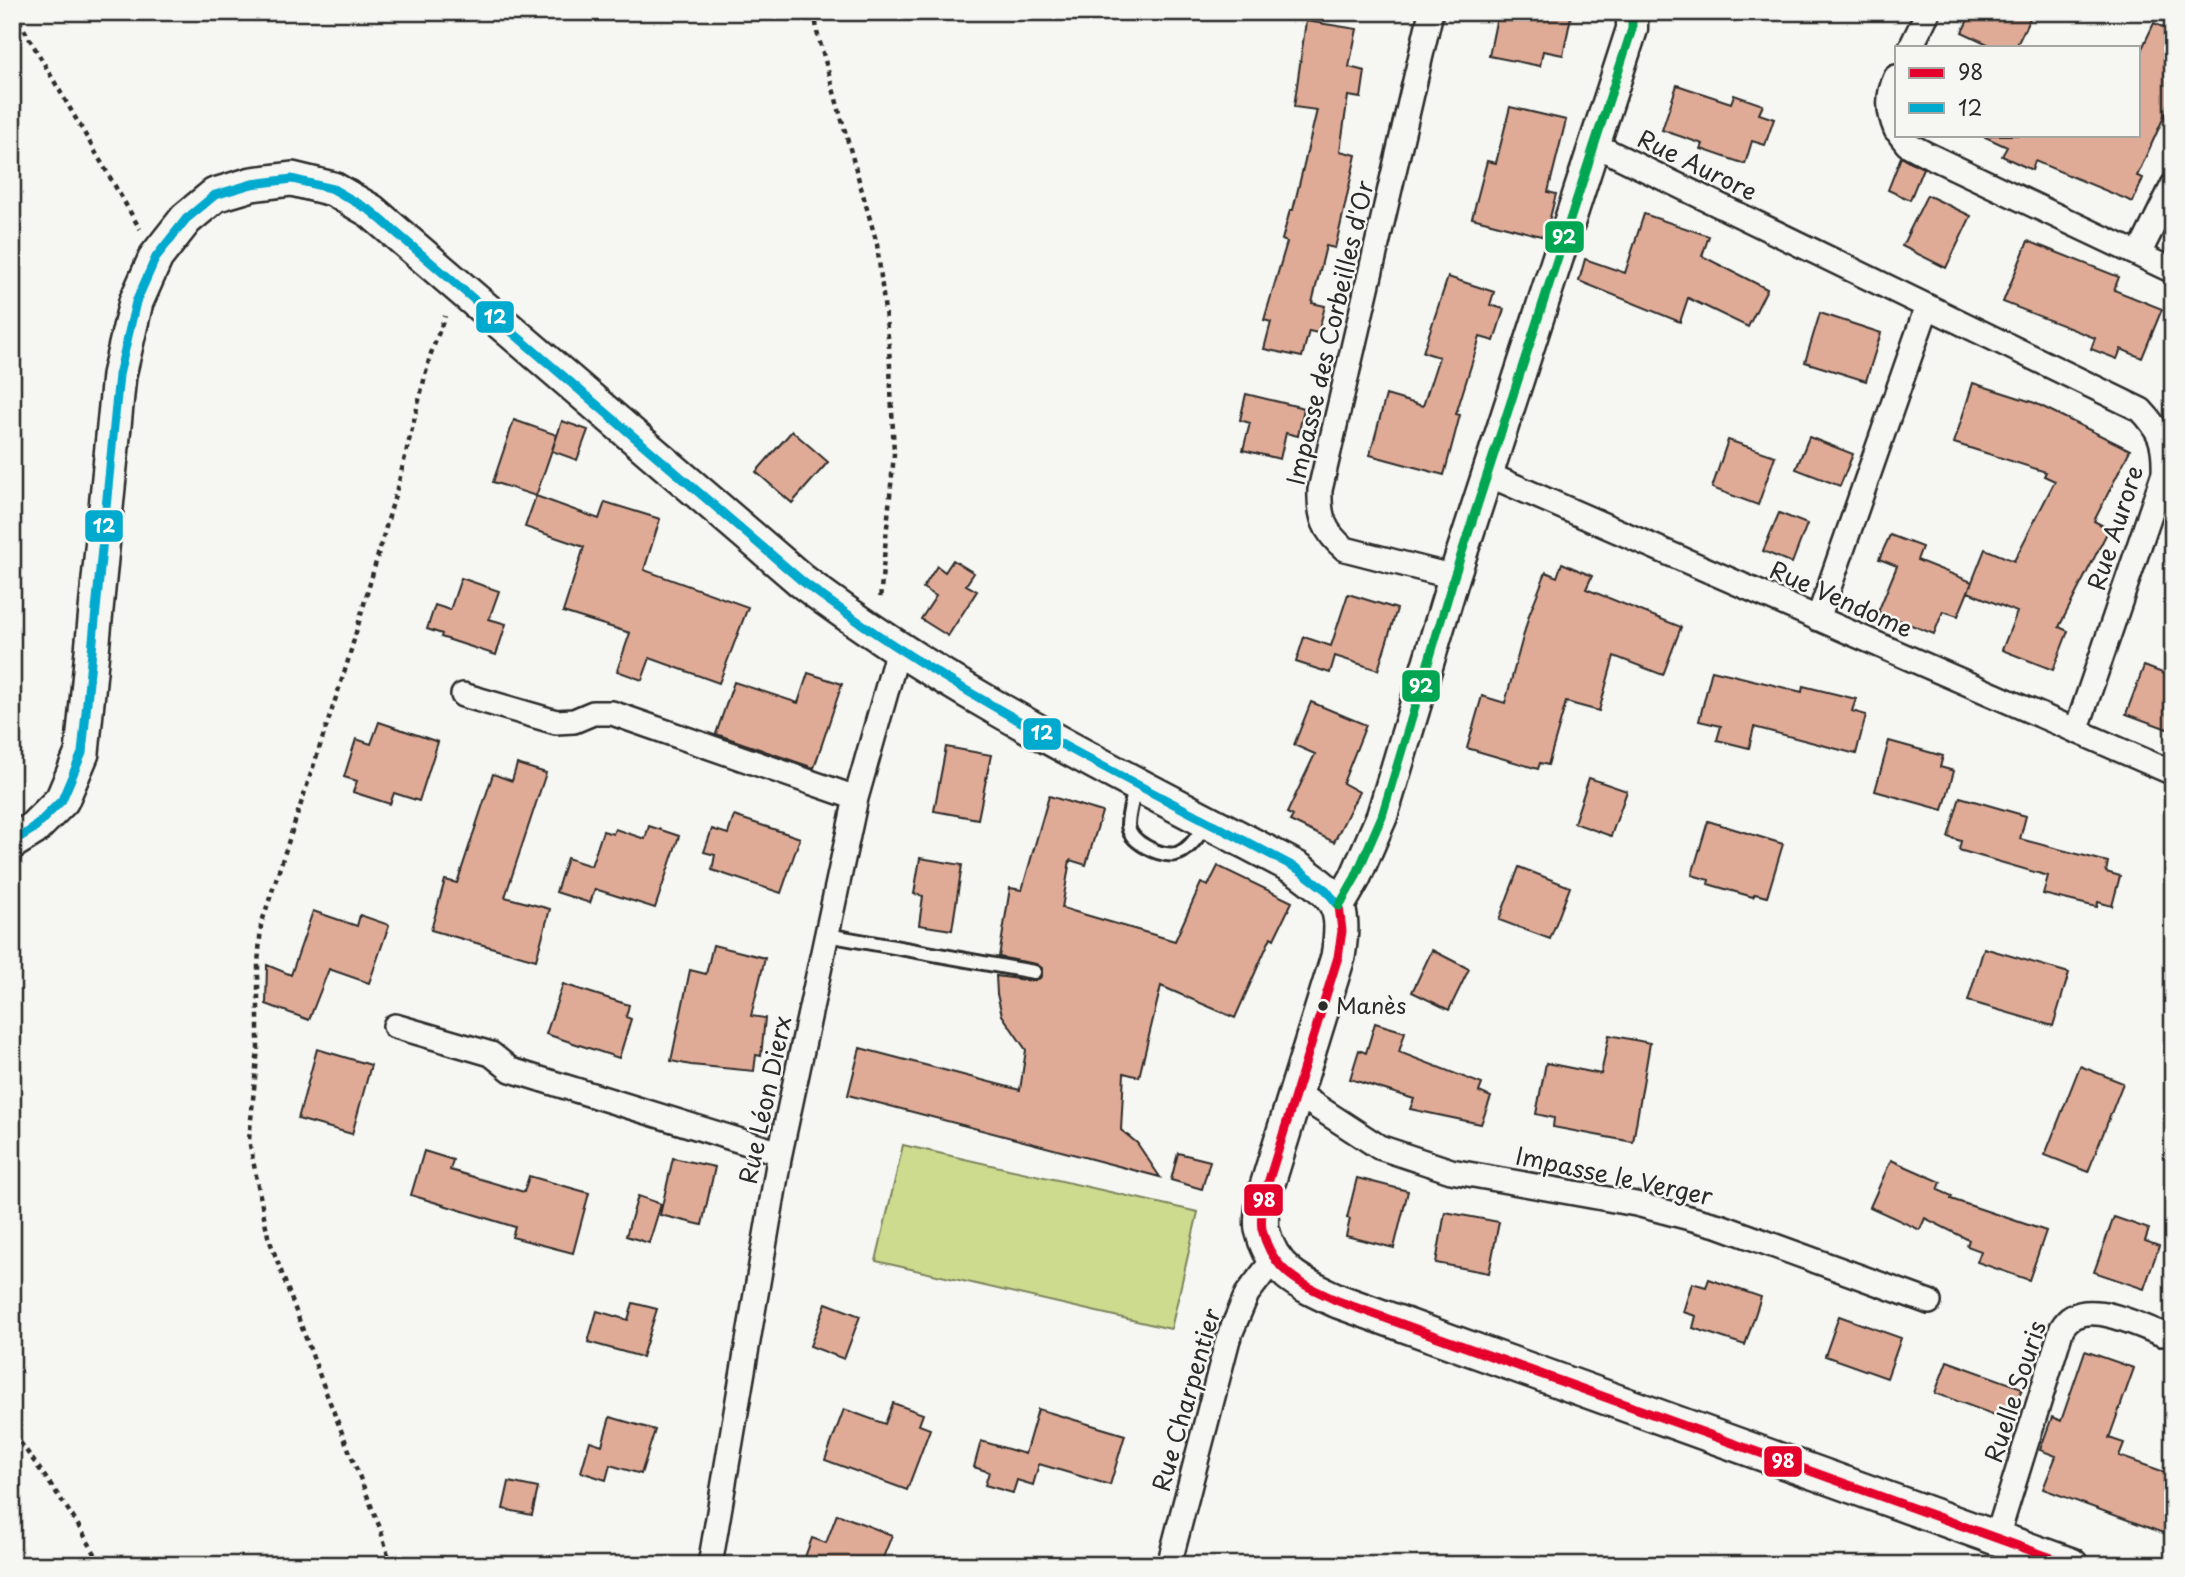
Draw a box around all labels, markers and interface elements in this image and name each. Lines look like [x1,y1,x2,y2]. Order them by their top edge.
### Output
legend [1895,46,2140,136]
text: 98 [1958,55,1983,87]
text: 12 [1958,91,1982,123]
street label: Rue Aurore [1632,120,1764,209]
street label: Impasse des Corbeilles d'Or [1276,177,1382,488]
line badge: 92 [1544,220,1585,254]
text: 92 [1552,222,1576,250]
line badge: 12 [475,300,515,334]
text: 12 [484,302,506,330]
street label: Rue Aurore [2077,460,2151,594]
line badge: 12 [84,509,124,543]
text: 12 [93,511,115,539]
street label: Rue Vendome [1765,551,1919,646]
line badge: 92 [1401,669,1441,703]
text: 92 [1409,671,1433,699]
line badge: 12 [1022,717,1062,751]
text: 12 [1031,718,1053,746]
place label: Manès [1336,988,1406,1021]
marker: Manès [1316,999,1330,1013]
street label: Rue Léon Dierx [729,1012,799,1187]
street label: Impasse le Verger [1513,1137,1717,1214]
line badge: 98 [1243,1183,1284,1217]
text: 98 [1252,1185,1276,1213]
street label: Rue Charpentier [1142,1304,1228,1495]
street label: Ruelle Souris [1974,1316,2054,1467]
line badge: 98 [1763,1445,1803,1478]
text: 98 [1771,1446,1795,1474]

